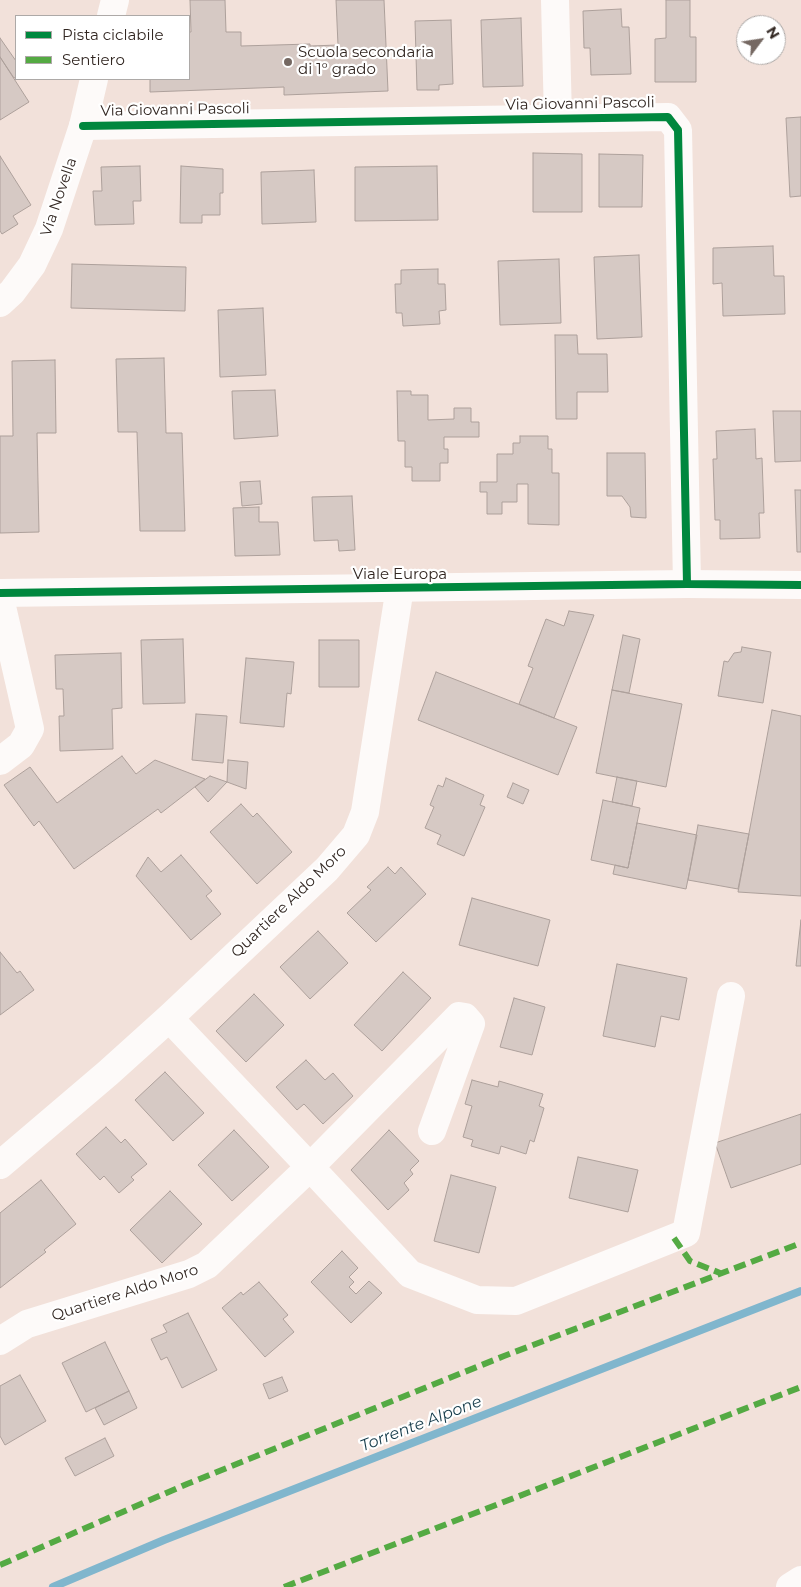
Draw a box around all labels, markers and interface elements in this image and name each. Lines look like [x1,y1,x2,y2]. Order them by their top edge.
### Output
legend [15,15,190,80]
north arrow [736,15,786,65]
text: N [762,23,784,42]
text: Pista ciclabile [62,25,164,44]
place label: Scuola secondaria di 1° grado [298,44,434,79]
text: Sentiero [62,50,125,69]
marker: Scuola secondaria di 1° grado [282,56,294,68]
street label: Via Giovanni Pascoli [505,94,655,114]
street label: Via Giovanni Pascoli [100,100,250,120]
street label: Via Novella [37,155,81,239]
street label: Viale Europa [353,566,447,584]
street label: Quartiere Aldo Moro [228,842,350,962]
street label: Quartiere Aldo Moro [49,1261,201,1325]
water label: Torrente Alpone [358,1392,484,1456]

